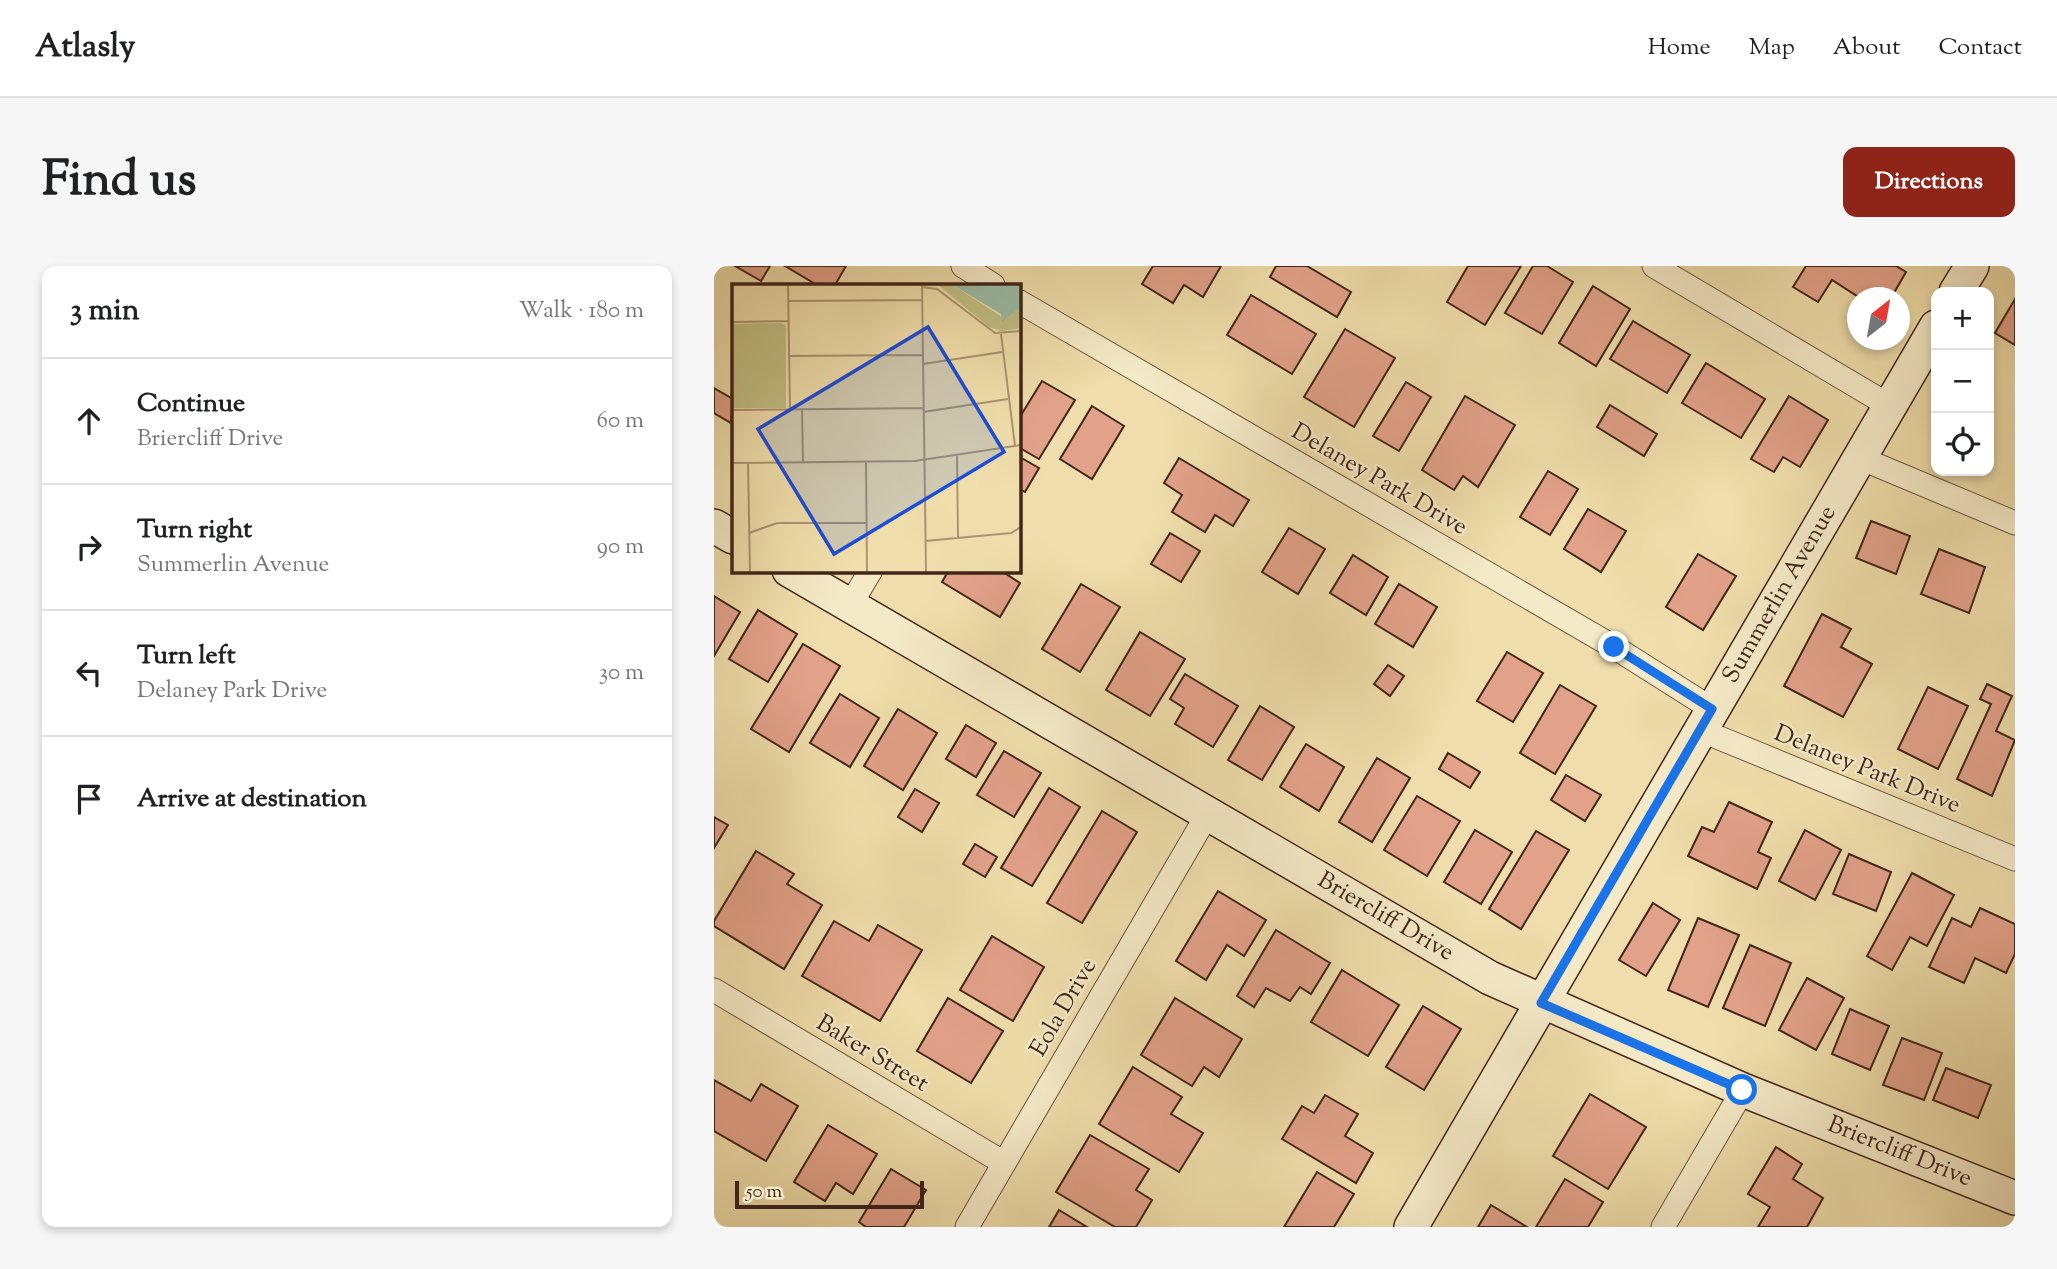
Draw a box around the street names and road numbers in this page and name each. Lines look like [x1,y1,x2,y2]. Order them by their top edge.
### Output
street label: Delaney Park Drive [1285,416,1473,544]
street label: Summerlin Avenue [1715,499,1845,690]
street label: Delaney Park Drive [1769,717,1965,823]
street label: Briercliff Drive [1311,864,1460,970]
street label: Eola Drive [1022,953,1106,1063]
street label: Baker Street [809,1007,935,1101]
street label: Briercliff Drive [1822,1108,1977,1196]

